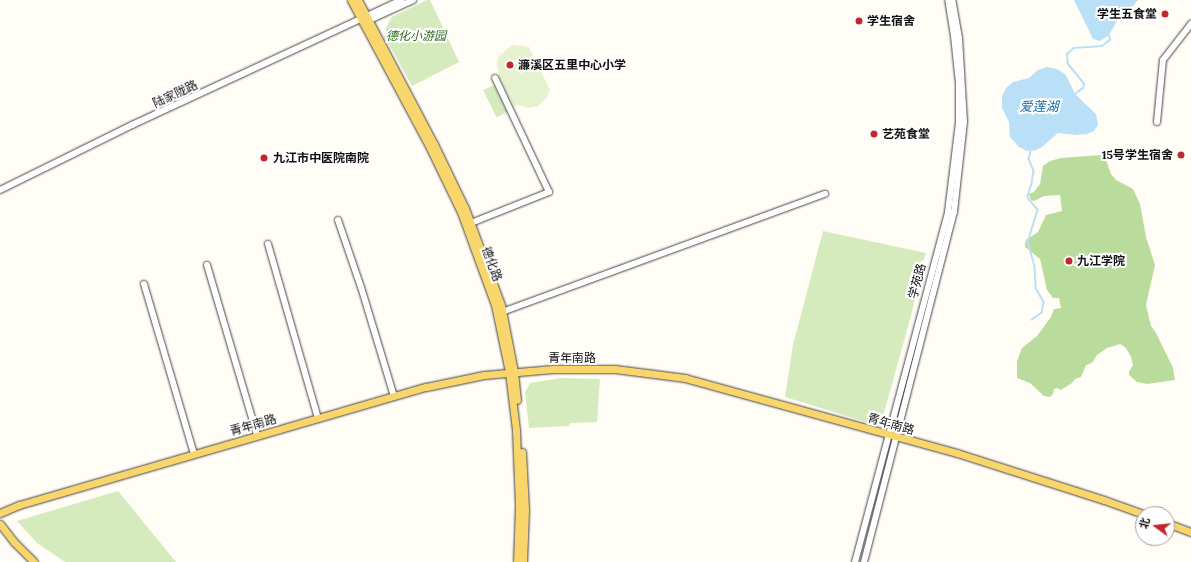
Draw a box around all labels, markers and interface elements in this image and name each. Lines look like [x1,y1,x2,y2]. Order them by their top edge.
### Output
place label: 学生五食堂 [1097,7,1157,21]
marker: 学生五食堂 [1160,9,1170,19]
place label: 学生宿舍 [867,14,915,28]
marker: 学生宿舍 [854,16,864,26]
park label: 德化小游园 [386,29,446,43]
place label: 濂溪区五里中心小学 [518,58,626,72]
marker: 濂溪区五里中心小学 [505,60,515,70]
street label: 陆家陇路 [150,77,200,111]
water label: 爱莲湖 [1020,99,1058,115]
place label: 艺苑食堂 [882,127,930,141]
marker: 艺苑食堂 [869,129,879,139]
place label: 15号学生宿舍 [1102,148,1173,162]
marker: 15号学生宿舍 [1176,150,1186,160]
place label: 九江市中医院南院 [273,151,369,165]
marker: 九江市中医院南院 [258,152,270,164]
street label: 德化路 [479,245,505,283]
place label: 九江学院 [1077,254,1125,268]
marker: 九江学院 [1064,256,1074,266]
street label: 学苑路 [905,262,929,300]
street label: 青年南路 [548,351,596,365]
street label: 青年南路 [866,410,916,438]
street label: 青年南路 [228,411,278,439]
north arrow [1135,506,1175,546]
text: 北 [1136,516,1153,530]

